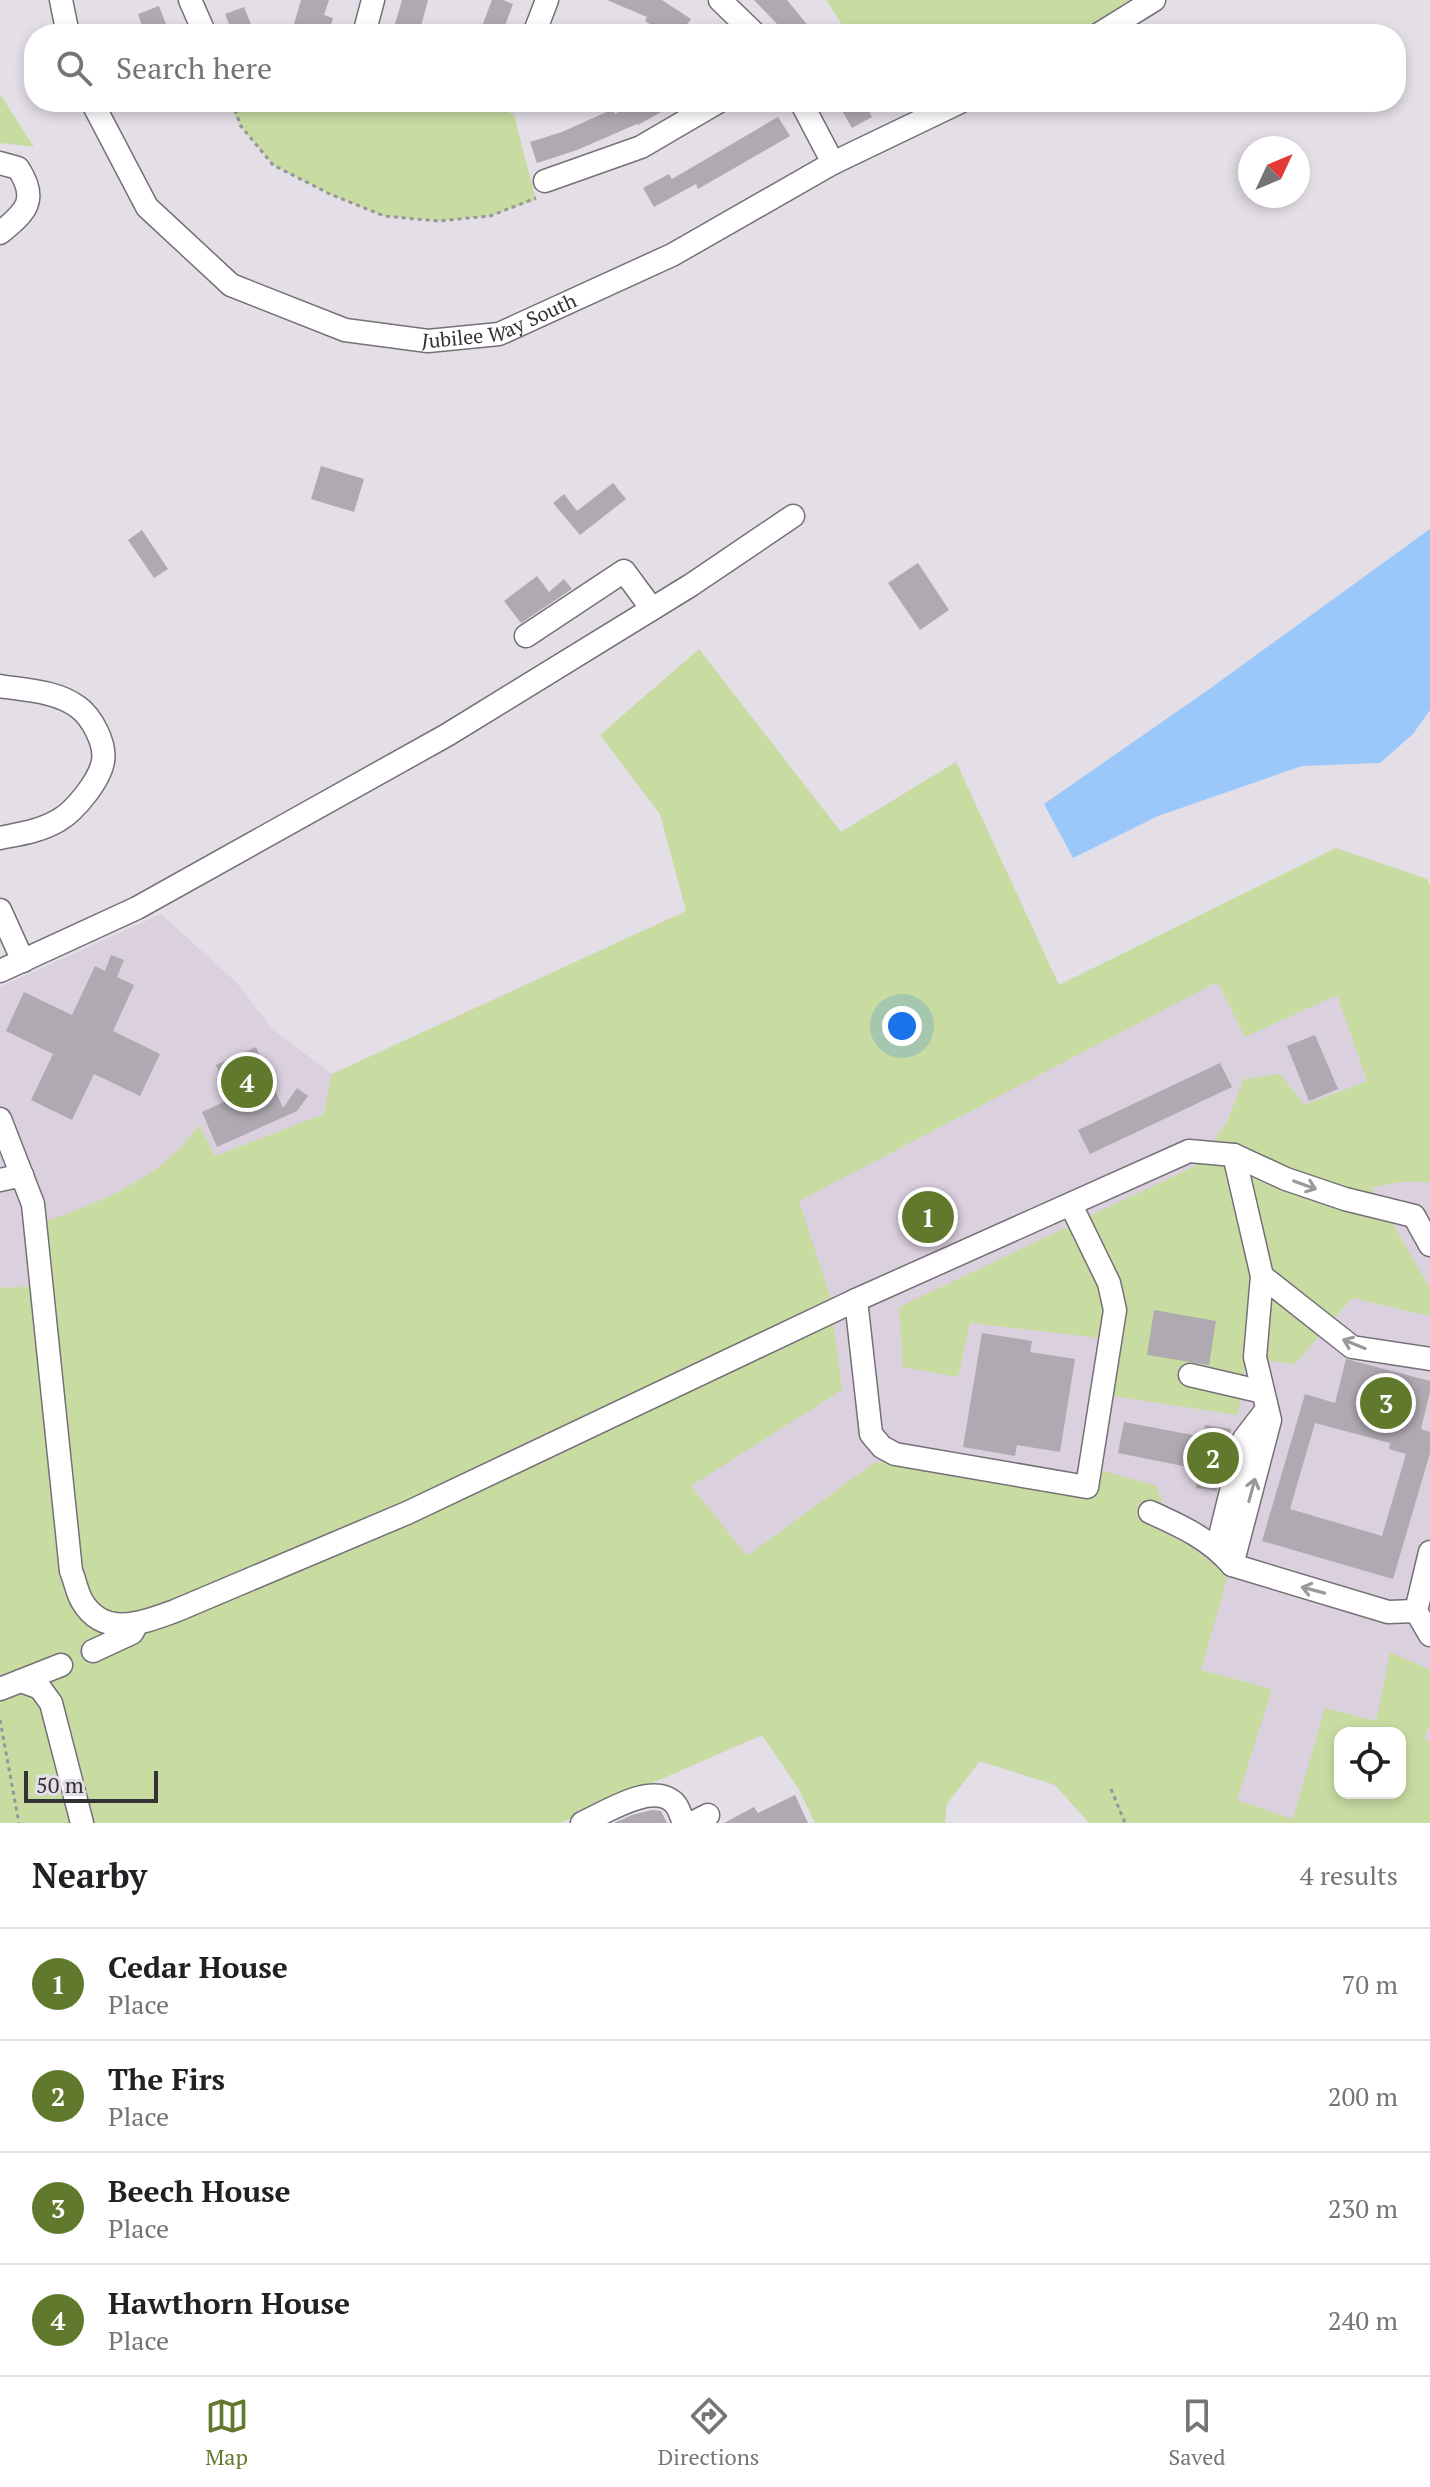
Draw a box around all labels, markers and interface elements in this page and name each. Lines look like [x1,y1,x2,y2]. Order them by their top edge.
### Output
search box [24,24,1406,112]
icon: search [52,46,96,90]
text: Search here [116,48,272,88]
north arrow [1238,136,1310,208]
street label: Jubilee Way South [420,286,581,354]
your location [882,1006,922,1046]
pin: 4 [221,1052,273,1112]
one-way arrow [1293,1179,1318,1194]
pin: 1 [902,1187,954,1247]
one-way arrow [1343,1336,1367,1350]
pin: 3 [1360,1373,1412,1433]
pin: 2 [1187,1428,1239,1488]
one-way arrow [1245,1478,1260,1503]
one-way arrow [1300,1582,1326,1597]
map controls [1334,1727,1406,1799]
button: locate [1334,1727,1406,1799]
scale bar [24,1767,158,1803]
text: 50 m [36,1770,84,1799]
text: Nearby [32,1853,147,1898]
text: 4 results [1300,1858,1398,1892]
text: Cedar House [108,1947,288,1987]
text: 1 [51,1967,65,2001]
text: 70 m [1342,1967,1398,2001]
text: Place [108,1987,169,2021]
text: The Firs [108,2059,225,2099]
text: 2 [51,2079,65,2113]
text: 200 m [1328,2079,1398,2113]
text: Place [108,2099,169,2133]
text: Beech House [108,2171,291,2211]
text: 3 [51,2191,65,2225]
text: 230 m [1328,2191,1398,2225]
text: Place [108,2211,169,2245]
text: Hawthorn House [108,2283,350,2323]
text: 4 [51,2303,65,2337]
text: 240 m [1328,2303,1398,2337]
text: Place [108,2323,169,2357]
tab: Map [205,2394,249,2471]
tab: Directions [658,2394,759,2471]
tab: Saved [1168,2394,1225,2471]

